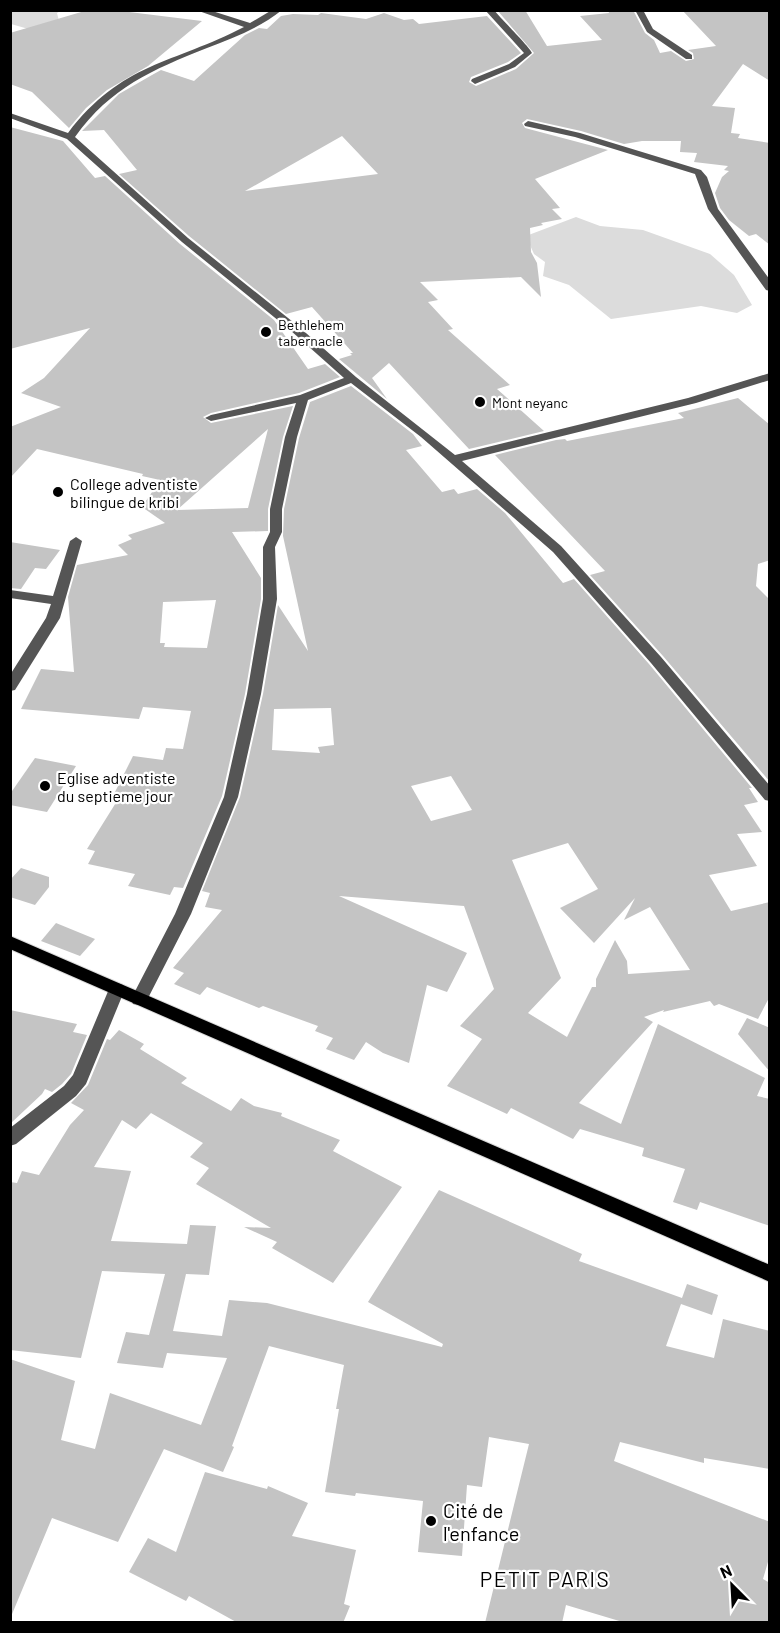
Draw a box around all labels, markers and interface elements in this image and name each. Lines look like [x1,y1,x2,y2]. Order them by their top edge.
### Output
place label: Bethlehem tabernacle [278,316,344,349]
marker: Bethlehem tabernacle [259,325,273,339]
place label: Mont neyanc [492,394,568,411]
marker: Mont neyanc [473,395,487,409]
place label: College adventiste bilingue de kribi [70,474,198,511]
marker: College adventiste bilingue de kribi [51,485,65,499]
place label: Eglise adventiste du septieme jour [57,768,176,805]
marker: Eglise adventiste du septieme jour [38,779,52,793]
place label: Cité de l'enfance [443,1498,519,1545]
marker: Cité de l'enfance [424,1514,438,1528]
north arrow [702,1555,762,1615]
text: N [717,1560,734,1582]
district label: PETIT PARIS [480,1566,610,1591]

